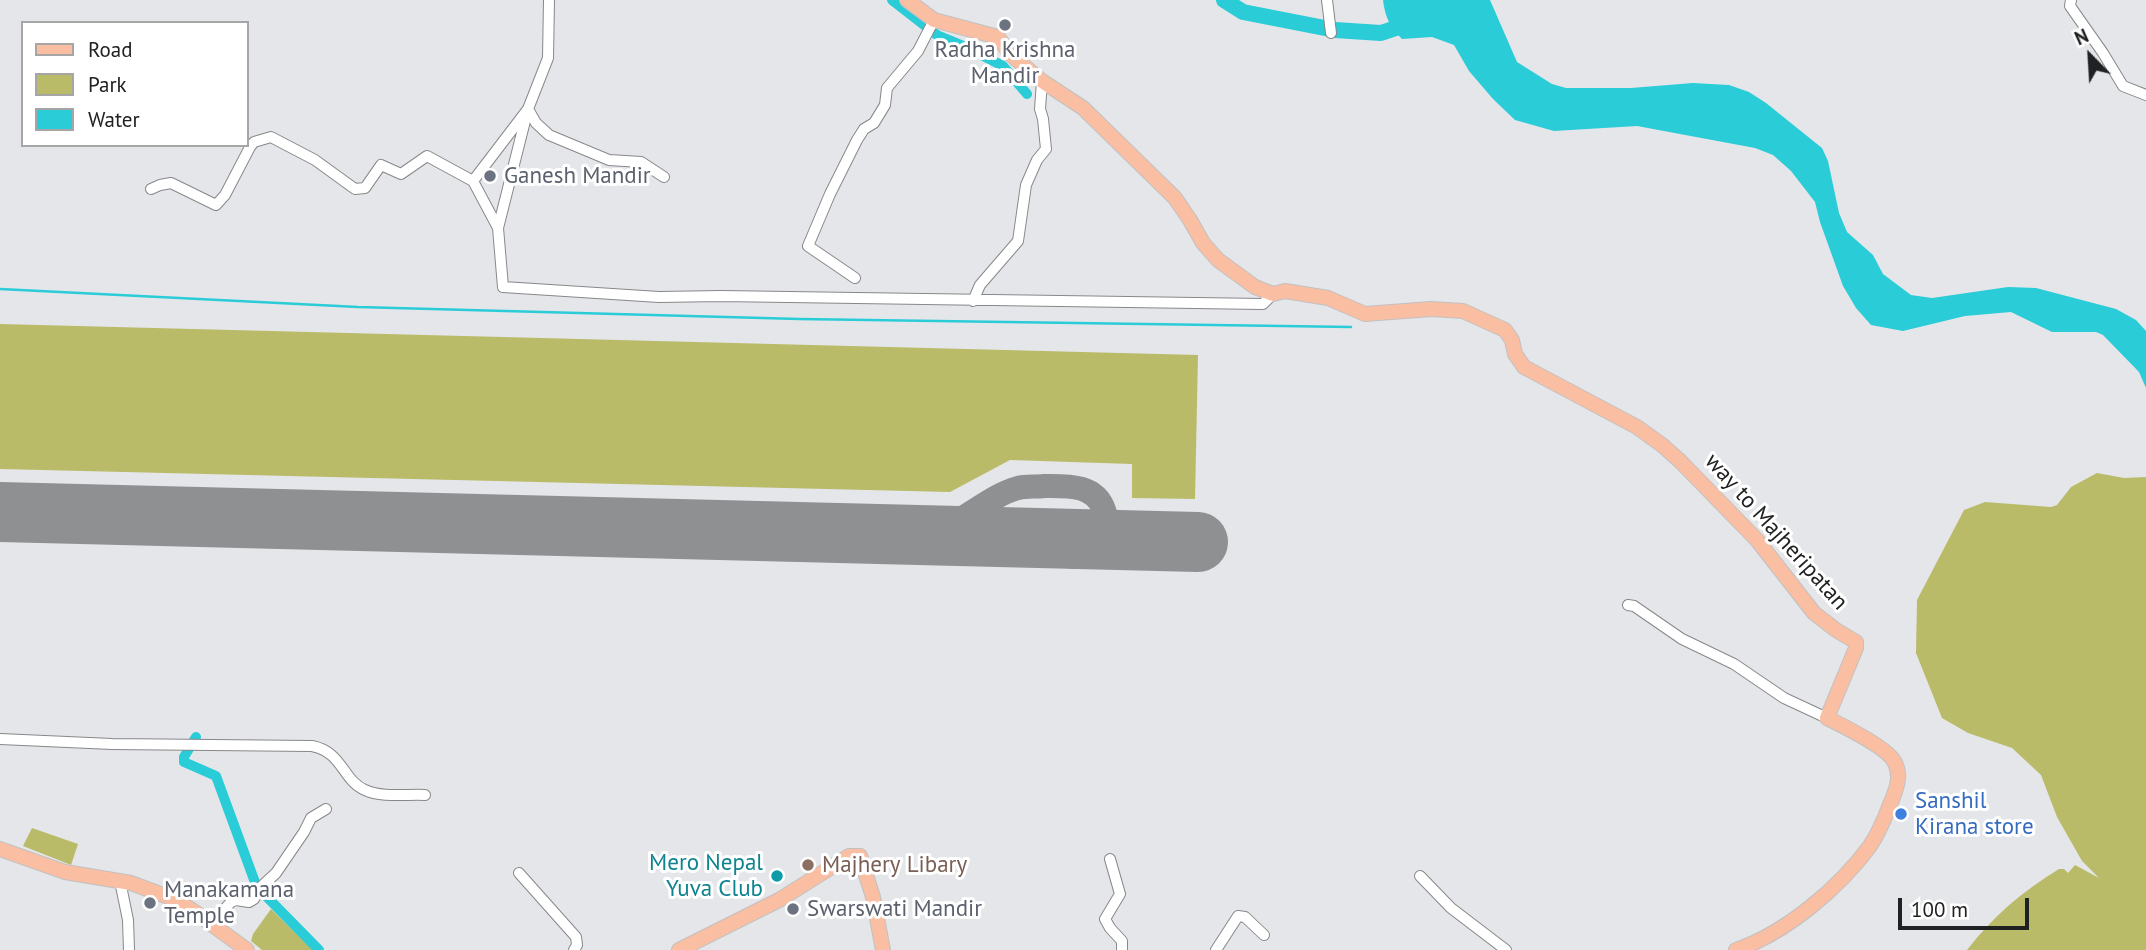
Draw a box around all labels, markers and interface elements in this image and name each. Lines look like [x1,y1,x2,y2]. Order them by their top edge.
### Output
marker: Radha Krishna Mandir [997,17,1013,33]
legend [21,21,248,147]
north arrow [2055,21,2125,91]
text: N [2071,23,2092,50]
text: Road [88,36,132,63]
place label: Radha Krishna Mandir [935,36,1075,90]
text: Park [88,71,127,98]
text: Water [88,106,140,133]
place label: Ganesh Mandir [504,162,651,190]
marker: Ganesh Mandir [482,168,498,184]
street label: way to Majheripatan [1699,448,1853,616]
place label: Sanshil Kirana store [1915,787,2034,841]
marker: Sanshil Kirana store [1893,806,1909,822]
place label: Mero Nepal Yuva Club [649,849,763,903]
place label: Majhery Libary [822,851,967,879]
marker: Majhery Libary [800,857,816,873]
marker: Mero Nepal Yuva Club [769,868,785,884]
place label: Manakamana Temple [164,876,294,930]
scale bar [1901,884,2032,928]
marker: Manakamana Temple [142,895,158,911]
place label: Swarswati Mandir [807,895,982,923]
text: 100 m [1911,896,1968,923]
marker: Swarswati Mandir [785,901,801,917]

